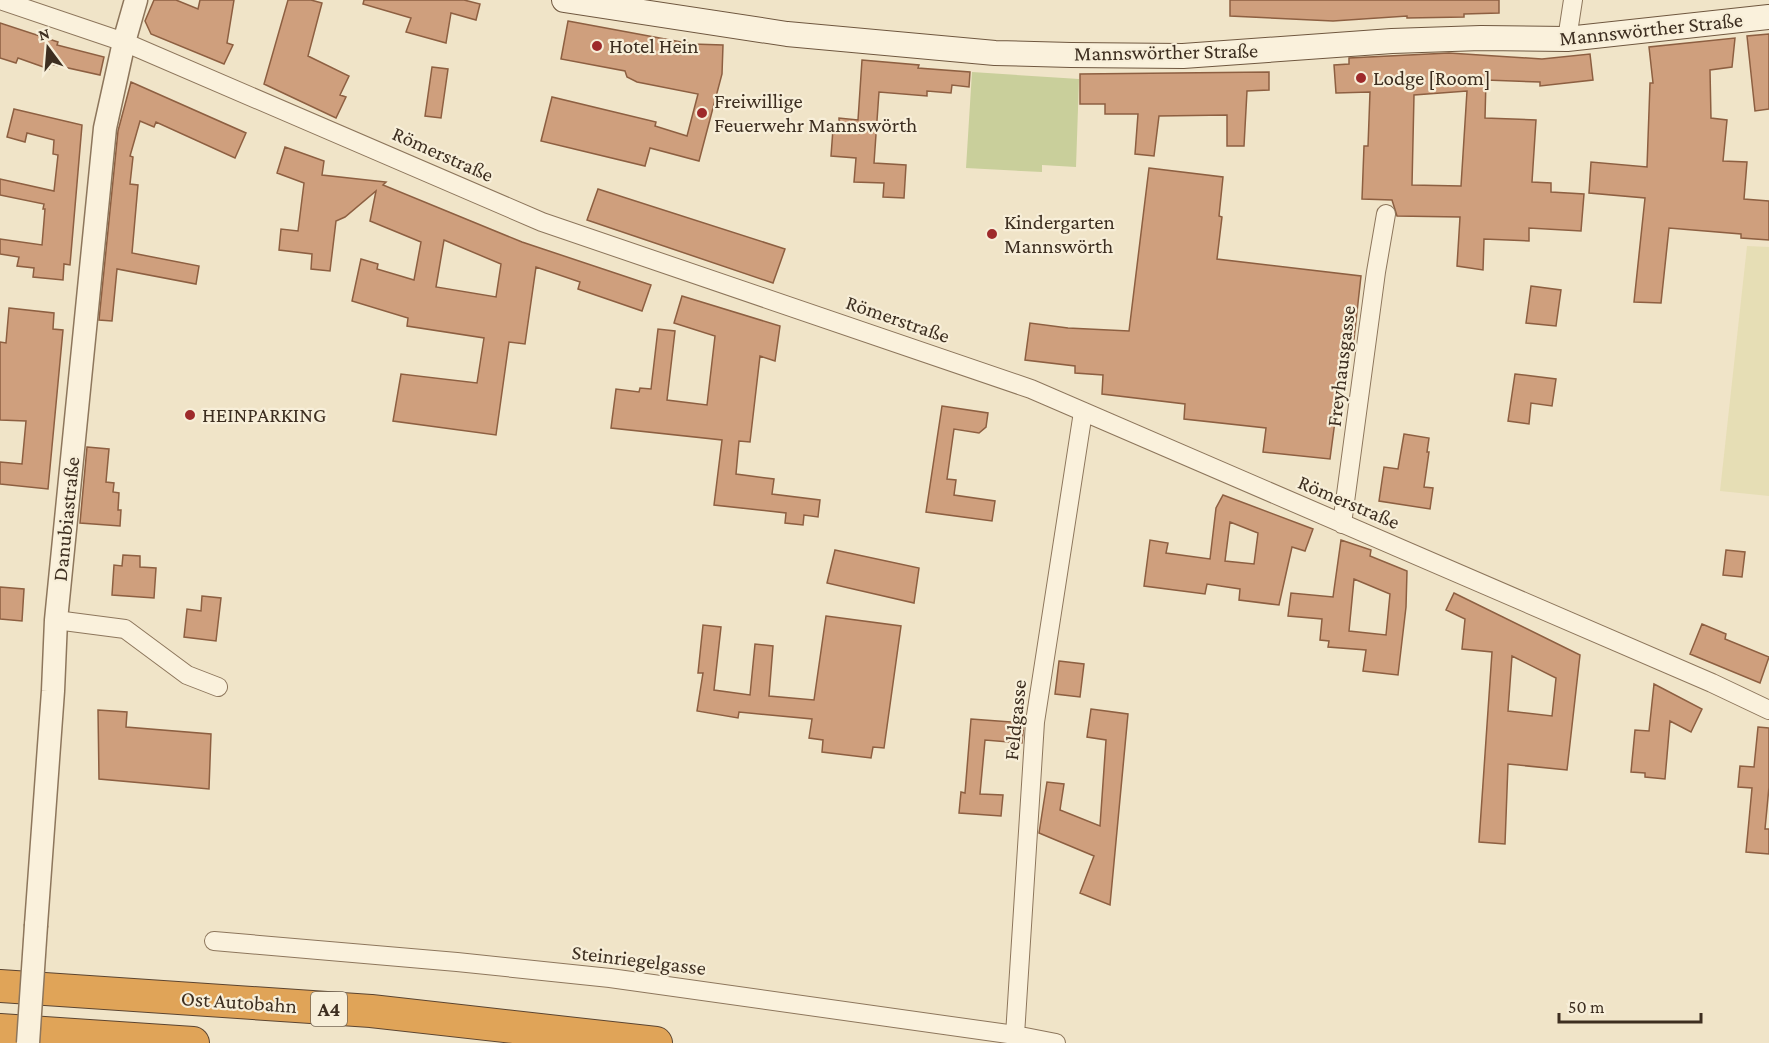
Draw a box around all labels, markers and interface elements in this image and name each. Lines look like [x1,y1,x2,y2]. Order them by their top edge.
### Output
street label: Mannswörther Straße [1558,7,1744,51]
north arrow [18,18,78,78]
text: N [36,24,52,44]
place label: Hotel Hein [609,34,698,58]
street label: Mannswörther Straße [1074,38,1258,66]
marker: Hotel Hein [590,39,604,53]
place label: Lodge [Room] [1373,66,1491,90]
marker: Lodge [Room] [1354,71,1368,85]
place label: Freiwillige Feuerwehr Mannswörth [714,89,917,137]
marker: Freiwillige Feuerwehr Mannswörth [695,106,709,120]
street label: Römerstraße [389,121,497,187]
place label: Kindergarten Mannswörth [1004,210,1115,258]
marker: Kindergarten Mannswörth [985,227,999,241]
street label: Römerstraße [843,290,953,348]
street label: Freyhausgasse [1322,304,1360,428]
place label: HEINPARKING [202,403,326,427]
marker: HEINPARKING [183,408,197,422]
street label: Danubiastraße [48,456,84,582]
street label: Römerstraße [1295,470,1403,534]
street label: Feldgasse [999,678,1031,762]
street label: Steinriegelgasse [570,940,708,980]
street label: Ost Autobahn [180,986,298,1018]
scale bar [1559,986,1702,1024]
road number: A4 [311,992,347,1026]
text: 50 m [1568,997,1605,1017]

